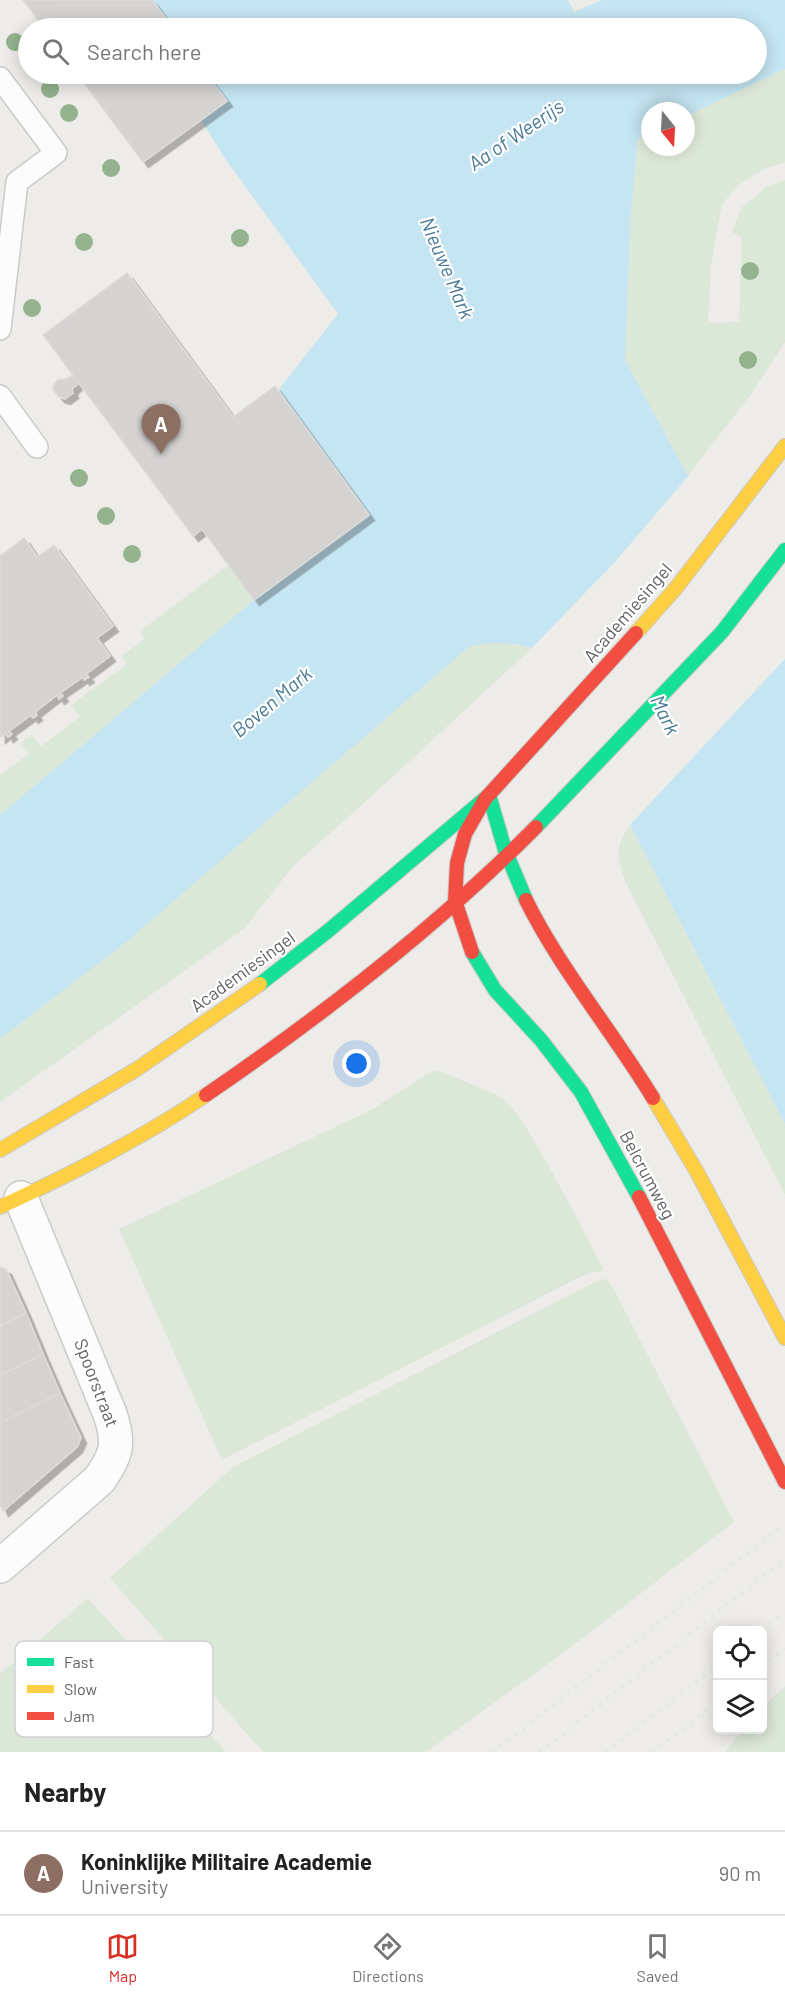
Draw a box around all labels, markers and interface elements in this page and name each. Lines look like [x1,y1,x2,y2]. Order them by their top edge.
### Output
search box [18,18,767,84]
icon: search [39,35,72,68]
text: Search here [87,38,201,64]
water label: Aa of Weerijs [463,93,568,175]
north arrow [641,102,695,156]
water label: Nieuwe Mark [416,213,480,322]
pin: A [142,404,180,454]
street label: Academiesingel [578,558,676,666]
water label: Boven Mark [226,661,316,742]
water label: Mark [646,691,686,739]
street label: Academiesingel [186,926,299,1017]
your location [342,1049,371,1078]
street label: Belcrumweg [615,1126,680,1223]
street label: Spoorstraat [70,1335,124,1430]
map controls [713,1626,767,1734]
button: locate [713,1626,767,1680]
legend [15,1641,213,1737]
text: Fast [64,1652,94,1671]
text: Slow [64,1679,97,1698]
button: layers [713,1680,767,1734]
text: Jam [64,1706,95,1725]
text: Nearby [24,1776,106,1807]
text: Koninklijke Militaire Academie [81,1848,372,1874]
text: A [37,1861,50,1885]
text: 90 m [719,1861,761,1885]
text: University [81,1874,168,1898]
tab: Map [106,1930,139,1985]
tab: Directions [352,1930,424,1985]
tab: Saved [637,1930,679,1985]

